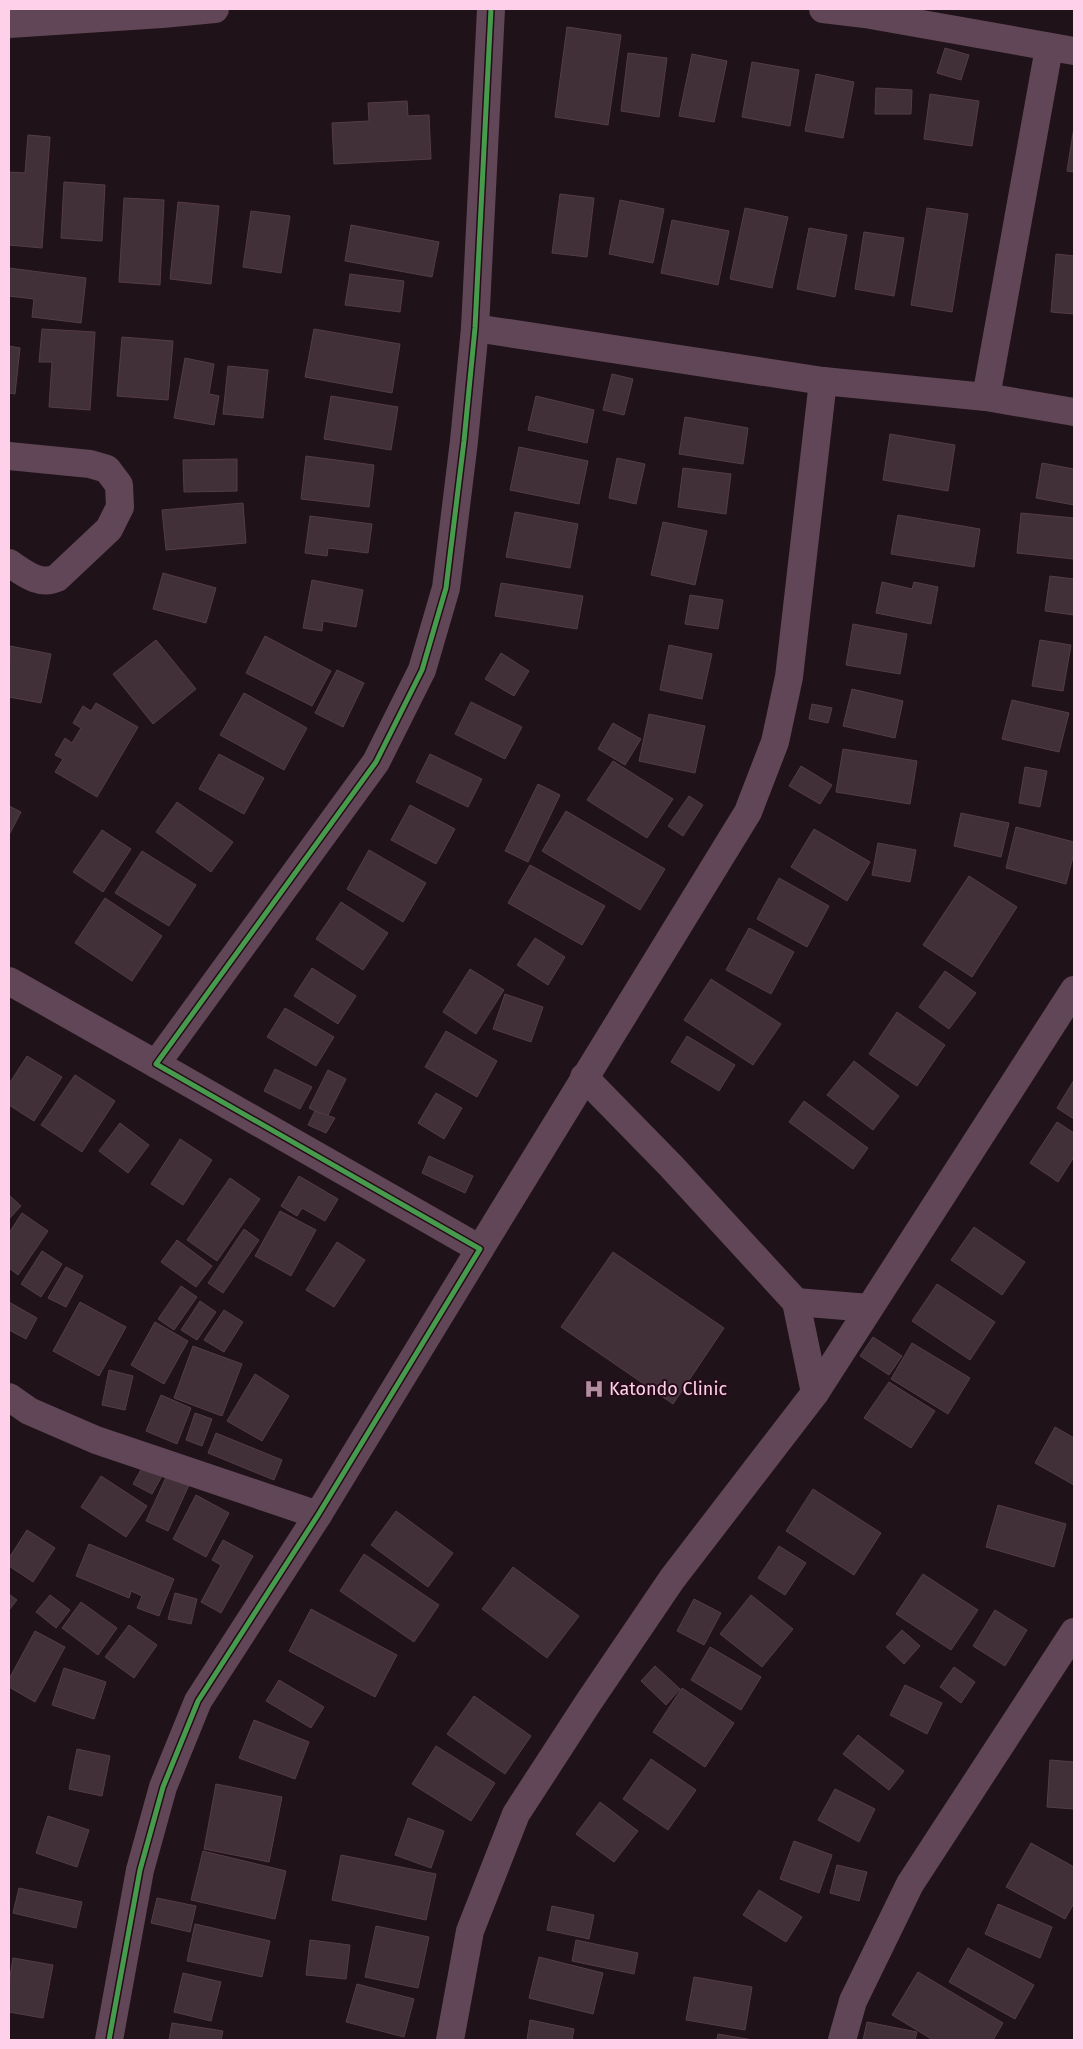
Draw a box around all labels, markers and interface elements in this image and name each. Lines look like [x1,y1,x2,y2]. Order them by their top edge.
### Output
hospital icon: Katondo Clinic [583,1378,605,1400]
place label: Katondo Clinic [609,1378,727,1400]

